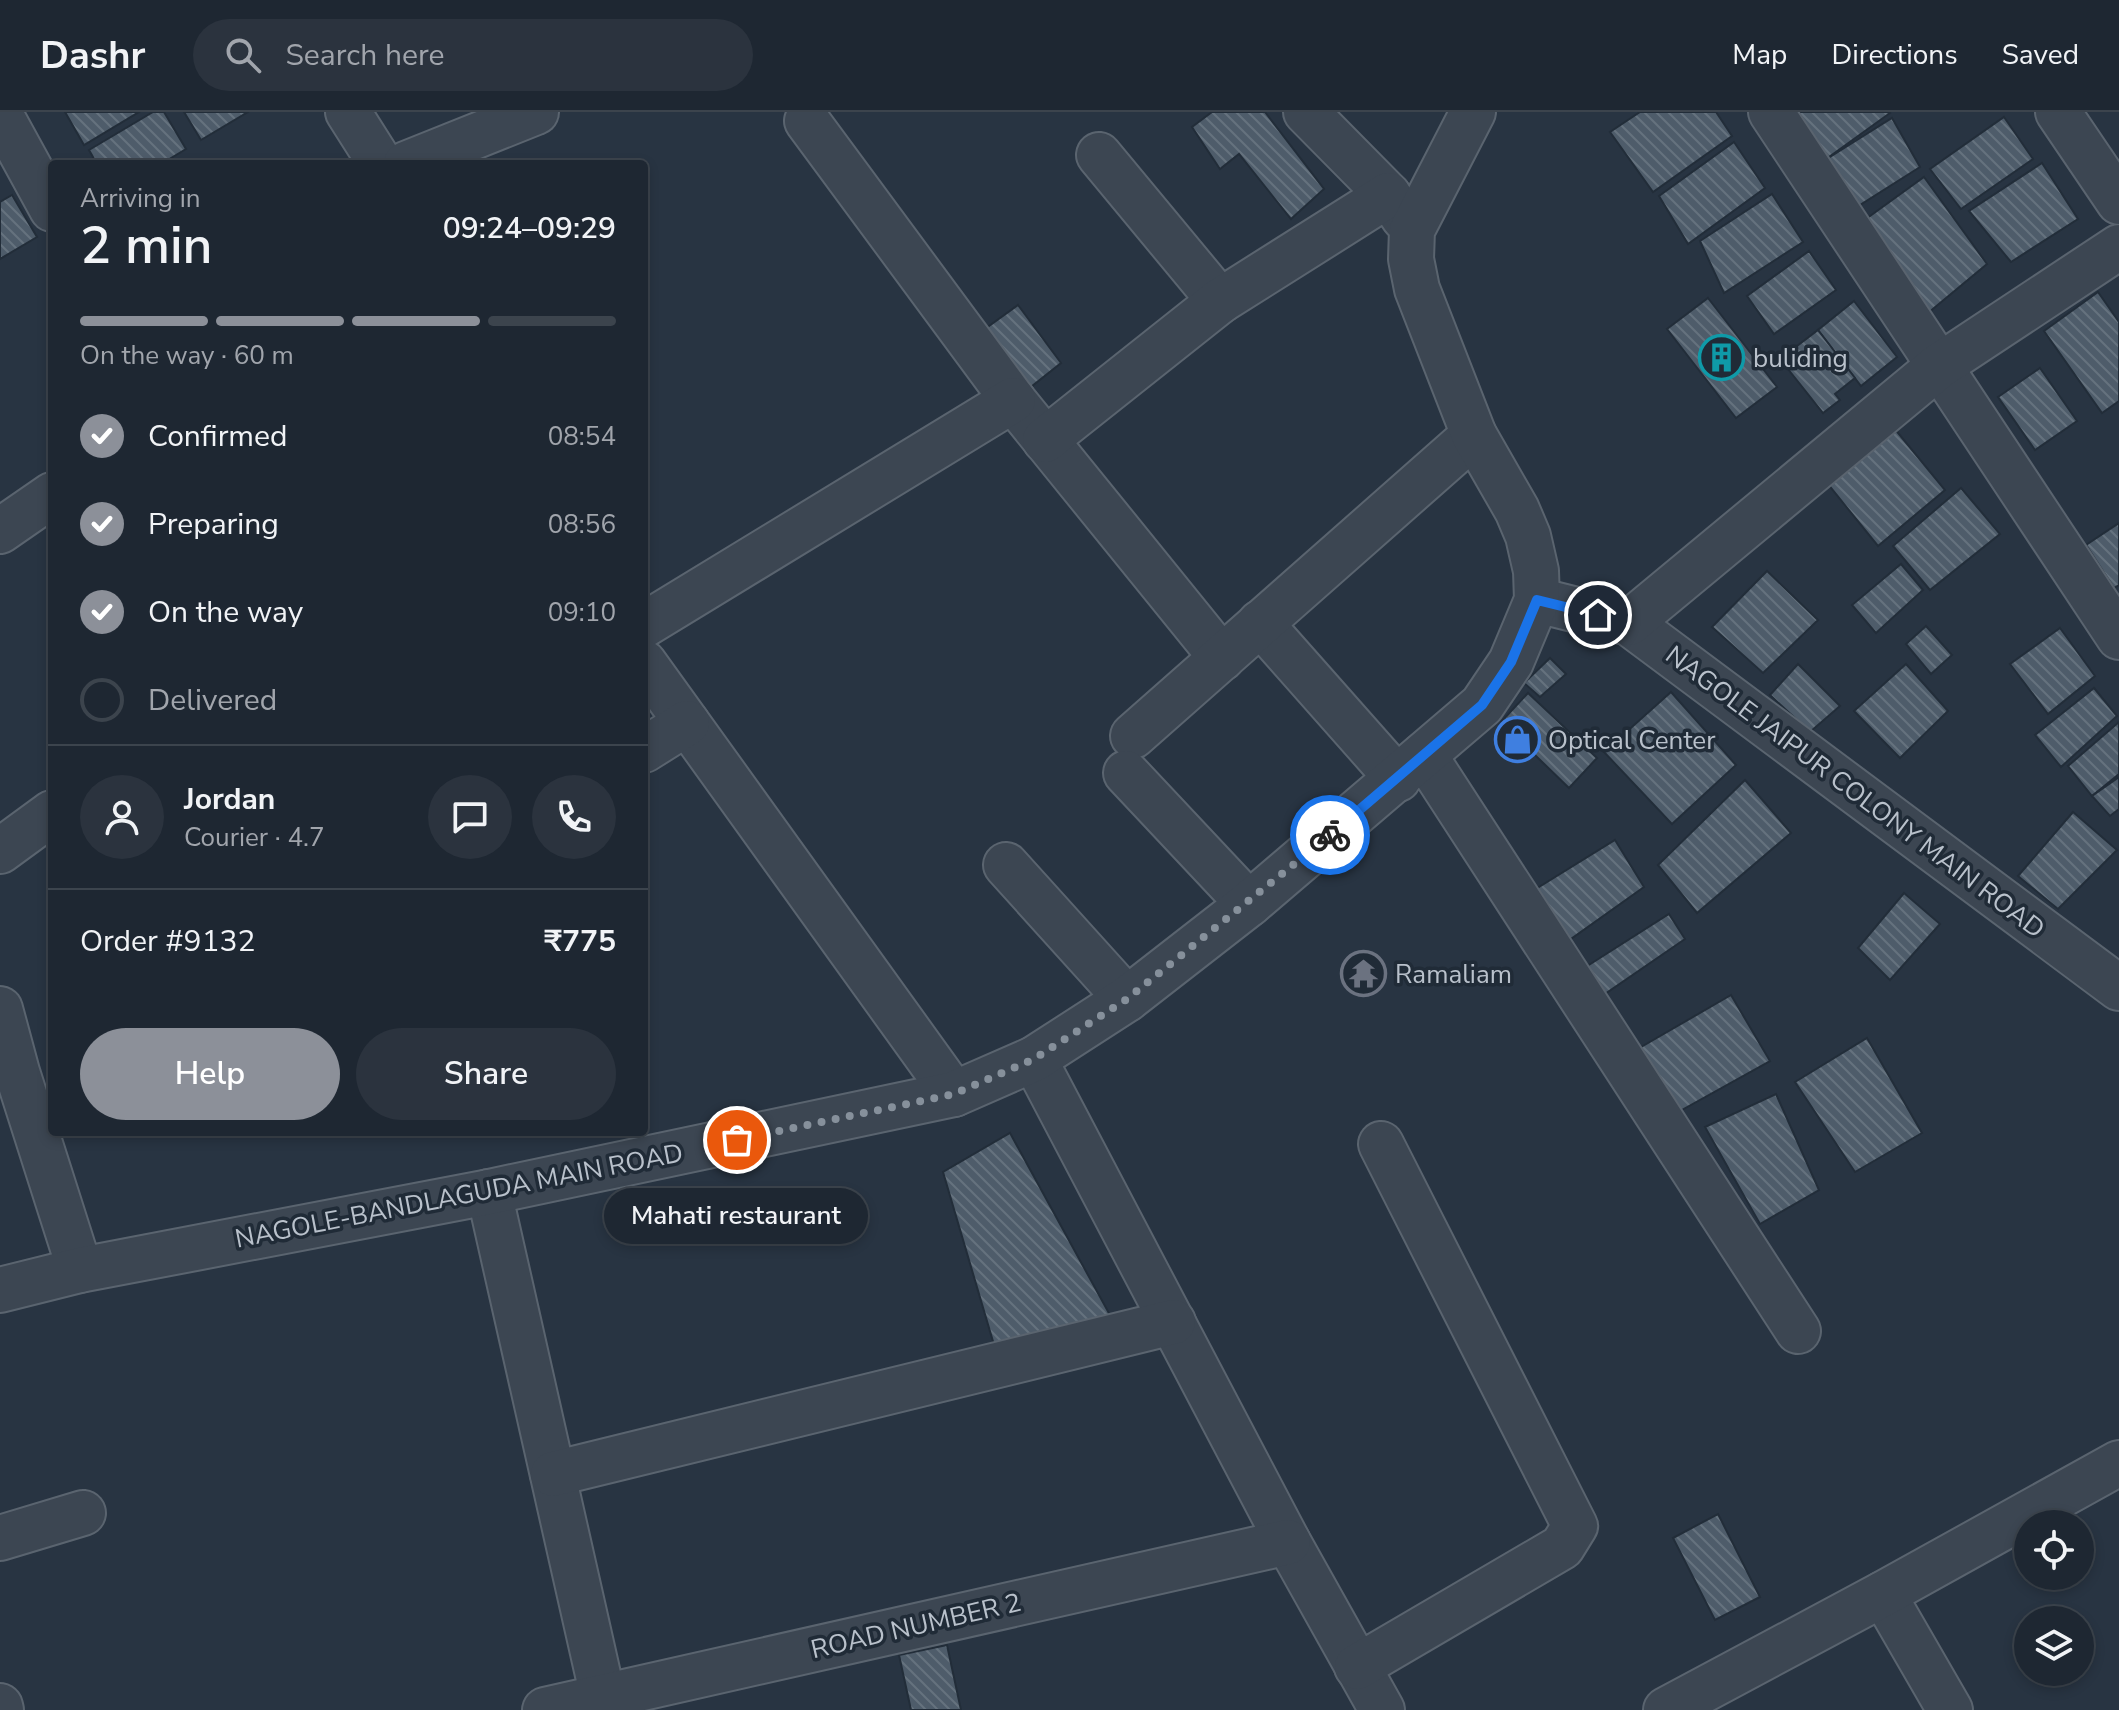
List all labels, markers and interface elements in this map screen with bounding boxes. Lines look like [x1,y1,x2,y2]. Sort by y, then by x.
search box [193,19,753,91]
text: Dashr [40,30,145,81]
icon: search [221,33,265,77]
text: Search here [285,35,444,76]
text: Map [1732,36,1787,74]
text: Directions [1831,36,1958,74]
text: Saved [2002,36,2079,74]
text: Arriving in [80,181,201,216]
text: 09:24–09:29 [443,208,616,249]
text: 2 min [80,210,213,281]
building icon: buliding [1698,334,1746,382]
text: On the way · 60 m [80,338,294,373]
place label: buliding [1753,341,1848,376]
icon: check [80,414,124,458]
text: Confirmed [148,416,288,457]
text: 08:54 [548,419,616,454]
icon: check [80,502,124,546]
text: Preparing [148,504,279,545]
text: 08:56 [548,507,616,542]
pin [1564,581,1632,649]
icon: check [80,590,124,634]
text: On the way [148,592,303,633]
icon: home [1576,593,1620,637]
text: 09:10 [548,595,616,630]
street label: NAGOLE JAIPUR COLONY MAIN ROAD [1658,638,2052,946]
text: Delivered [148,680,277,721]
shop icon: Optical Center [1493,716,1541,764]
place label: Optical Center [1548,723,1716,758]
button: person [80,775,164,859]
button: chat [428,775,512,859]
button: phone [532,775,616,859]
text: Jordan [184,779,275,820]
courier [1290,795,1370,875]
icon: bike [1308,813,1352,857]
text: Courier · 4.7 [184,820,325,855]
text: Order #9132 [80,921,255,962]
text: ₹775 [544,921,616,962]
temple icon: Ramaliam [1340,950,1388,998]
place label: Ramaliam [1395,957,1512,992]
button: Help [80,1028,340,1120]
button: Share [356,1028,616,1120]
pin [703,1106,771,1174]
icon: bag [715,1118,759,1162]
street label: NAGOLE-BANDLAGUDA MAIN ROAD [232,1135,686,1257]
callout: Mahati restaurant [605,1188,869,1244]
text: Mahati restaurant [631,1198,841,1233]
map controls [2014,1510,2094,1686]
button: locate [2014,1510,2094,1590]
street label: ROAD NUMBER 2 [808,1585,1024,1667]
button: layers [2014,1606,2094,1686]

